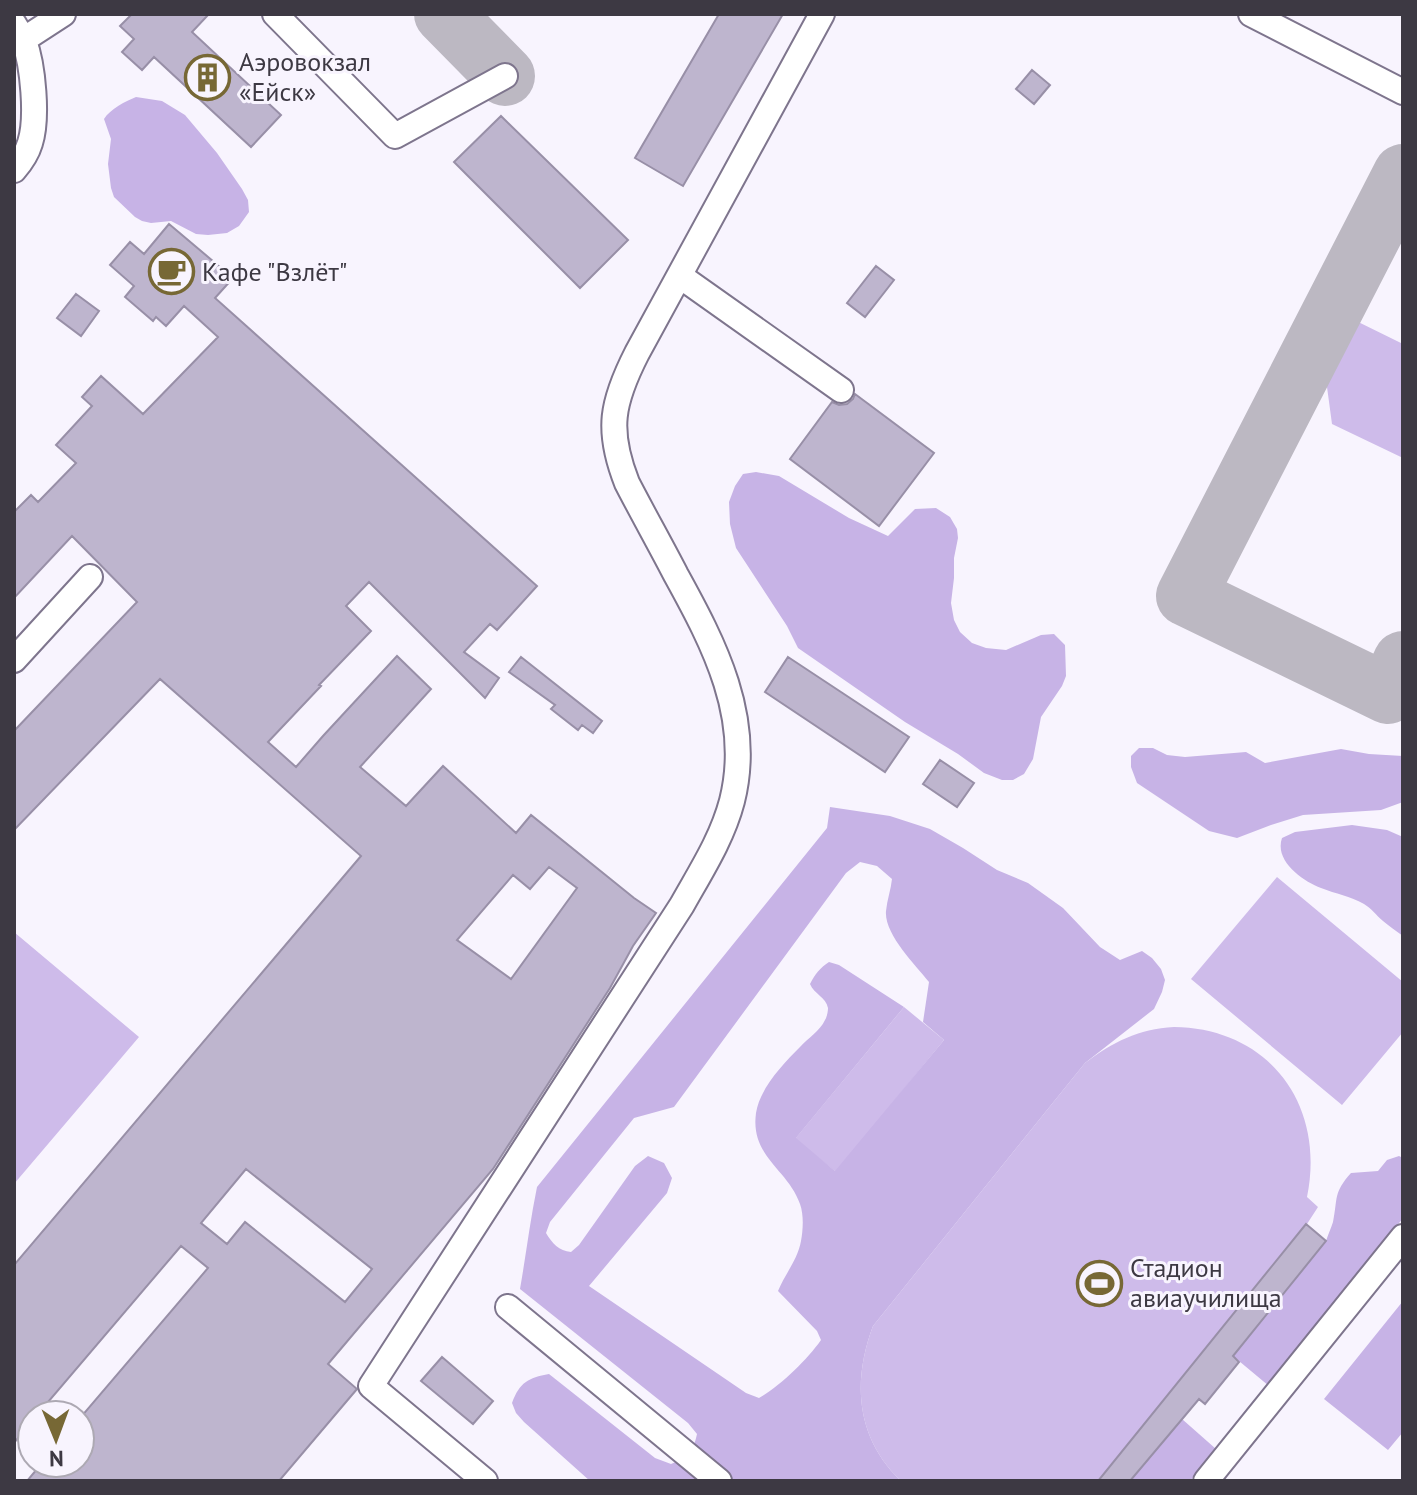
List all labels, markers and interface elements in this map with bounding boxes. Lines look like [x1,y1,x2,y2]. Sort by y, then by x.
place label: Аэровокзал «Ейск» [239,45,371,108]
building icon: Аэровокзал «Ейск» [184,53,232,101]
cafe icon: Кафе "Взлёт" [147,248,195,296]
place label: Кафе "Взлёт" [202,255,348,288]
place label: Стадион авиаучилища [1130,1251,1282,1314]
sports icon: Стадион авиаучилища [1075,1259,1123,1307]
north arrow [16,1399,96,1479]
text: N [49,1445,64,1473]

